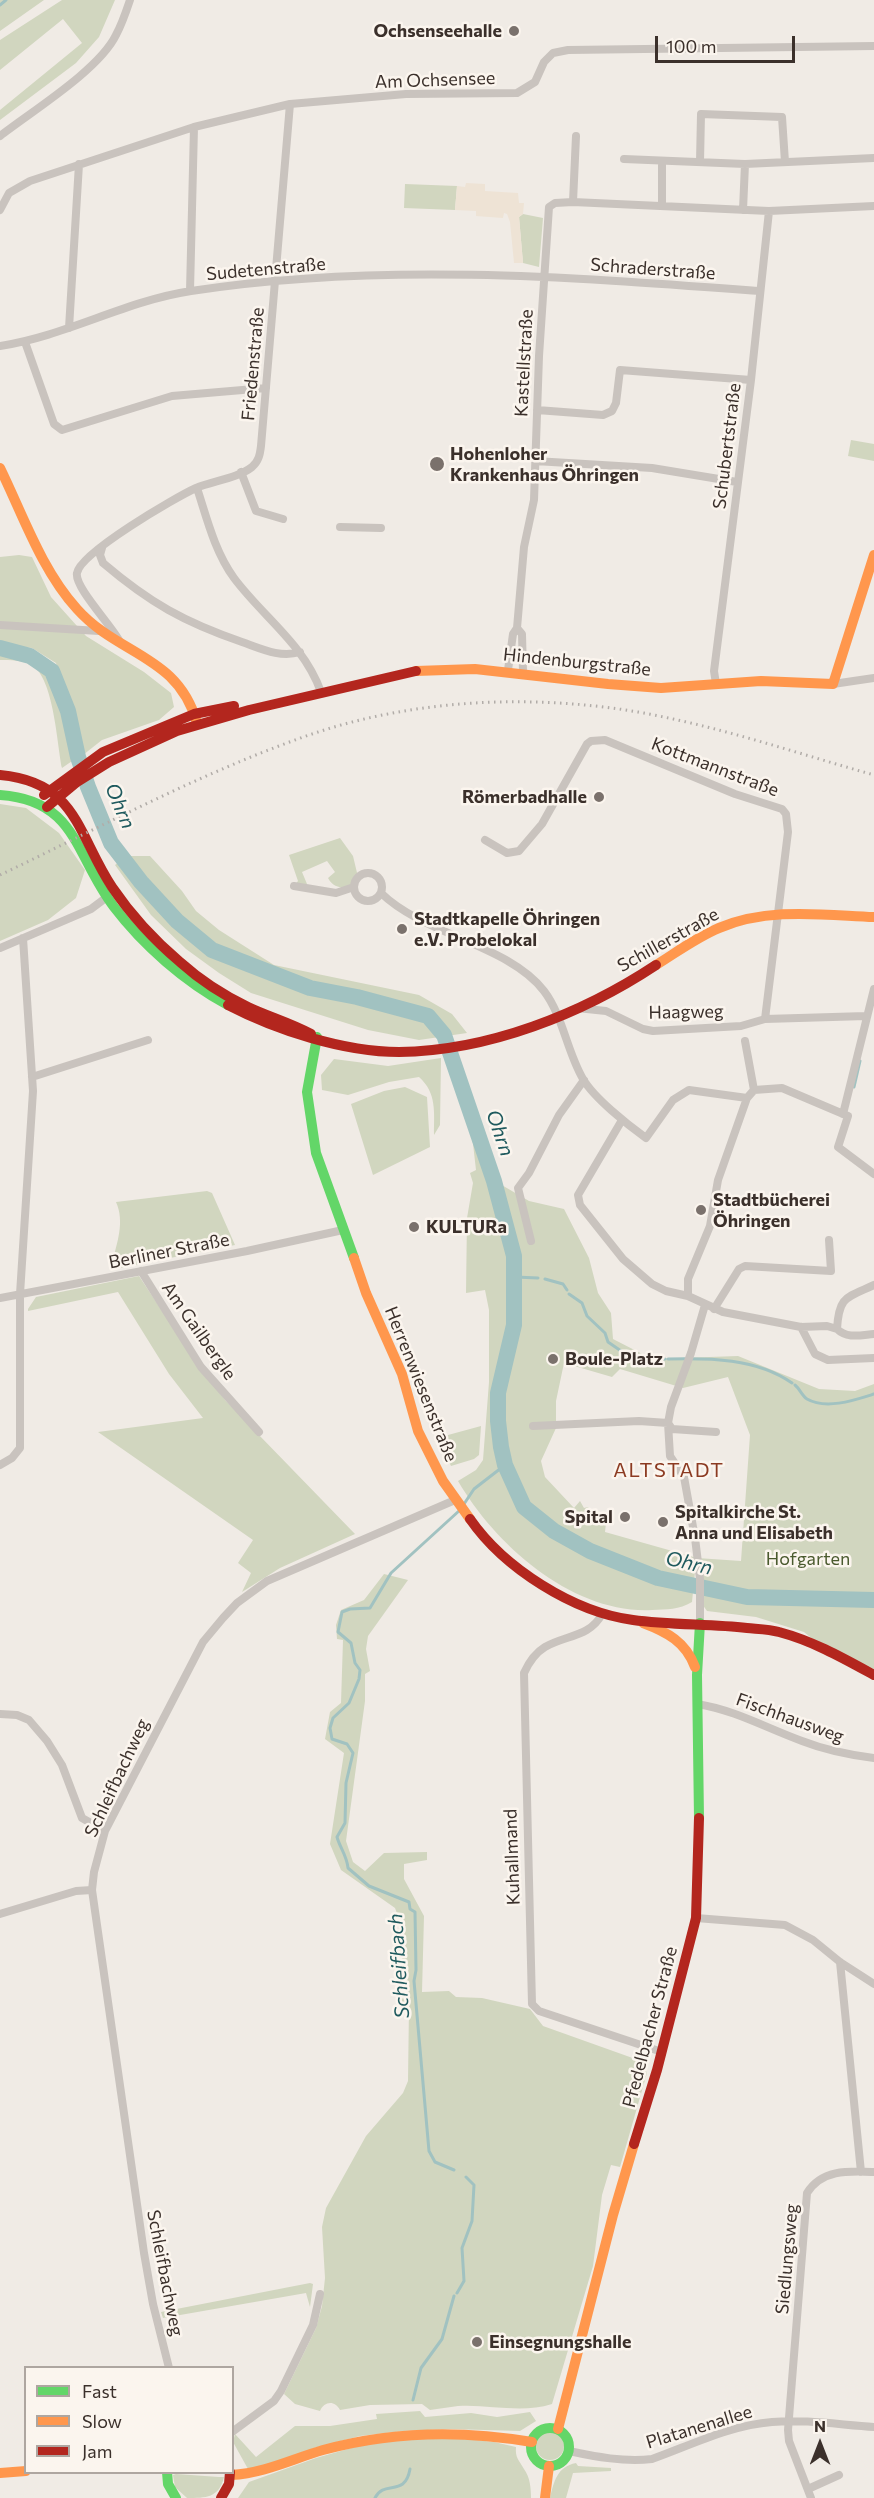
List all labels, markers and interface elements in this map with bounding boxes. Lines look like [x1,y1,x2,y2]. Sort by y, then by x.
place label: Ochsenseehalle [373,20,502,42]
marker: Ochsenseehalle [507,24,521,38]
scale bar [658,24,798,62]
text: 100 m [666,35,716,57]
street label: Am Ochsensee [374,67,496,93]
street label: Sudetenstraße [205,253,327,285]
street label: Schraderstraße [590,254,716,284]
street label: Friedenstraße [237,306,269,422]
street label: Kastellstraße [510,309,538,417]
street label: Schubertstraße [709,382,745,510]
place label: Hohenloher Krankenhaus Öhringen [450,443,639,486]
marker: Hohenloher Krankenhaus Öhringen [428,455,446,473]
street label: Hindenburgstraße [502,643,652,681]
street label: Kottmannstraße [648,733,782,801]
water label: Ohrn [100,780,140,832]
place label: Römerbadhalle [462,786,587,808]
marker: Römerbadhalle [592,790,606,804]
street label: Schillerstraße [614,903,722,977]
place label: Stadtkapelle Öhringen e.V. Probelokal [414,908,600,950]
marker: Stadtkapelle Öhringen e.V. Probelokal [395,922,409,936]
street label: Haagweg [648,1001,724,1023]
water label: Ohrn [481,1107,519,1159]
place label: Stadtbücherei Öhringen [713,1189,830,1232]
marker: Stadtbücherei Öhringen [694,1203,708,1217]
place label: KULTURa [426,1216,507,1238]
marker: KULTURa [407,1220,421,1234]
street label: Berliner Straße [107,1229,231,1273]
street label: Am Gailbergle [157,1278,241,1384]
street label: Herrenwiesenstraße [380,1303,462,1465]
place label: Boule-Platz [565,1348,663,1370]
marker: Boule-Platz [546,1352,560,1366]
district label: ALTSTADT [613,1458,725,1482]
place label: Spitalkirche St. Anna und Elisabeth [675,1501,833,1544]
place label: Spital [565,1506,613,1528]
marker: Spital [618,1510,632,1524]
marker: Spitalkirche St. Anna und Elisabeth [656,1515,670,1529]
water label: Ohrn [663,1546,715,1580]
park label: Hofgarten [766,1548,850,1570]
street label: Fischhausweg [733,1688,847,1748]
street label: Schleifbachweg [80,1715,154,1841]
street label: Kuhallmand [500,1808,524,1906]
water label: Schleifbach [383,1913,415,2019]
street label: Pfedelbacher Straße [618,1944,682,2110]
street label: Siedlungsweg [771,2203,803,2315]
street label: Schleifbachweg [142,2208,188,2338]
place label: Einsegnungshalle [489,2331,631,2353]
marker: Einsegnungshalle [470,2335,484,2349]
legend [24,2366,234,2474]
text: Fast [82,2380,117,2402]
street label: Platanenallee [643,2401,755,2453]
text: Slow [82,2410,122,2432]
north arrow [790,2414,850,2474]
text: N [814,2416,826,2435]
text: Jam [82,2440,112,2462]

